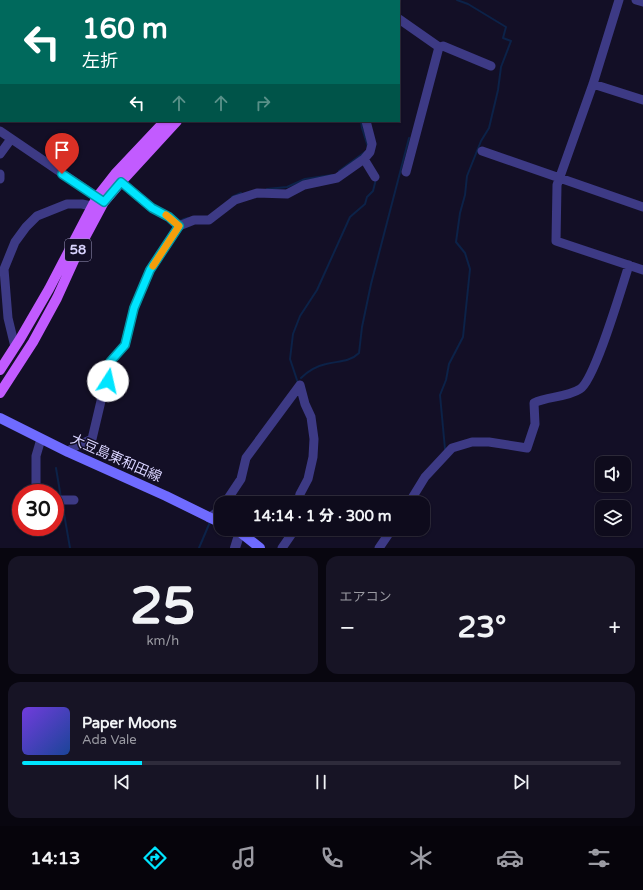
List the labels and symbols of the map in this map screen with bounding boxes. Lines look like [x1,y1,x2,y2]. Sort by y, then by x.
pin [45,133,79,174]
road number: 58 [65,239,91,261]
position arrow [87,360,129,402]
street label: 大豆島東和田線 [68,430,164,486]
speed limit sign: 30 [12,484,64,536]

